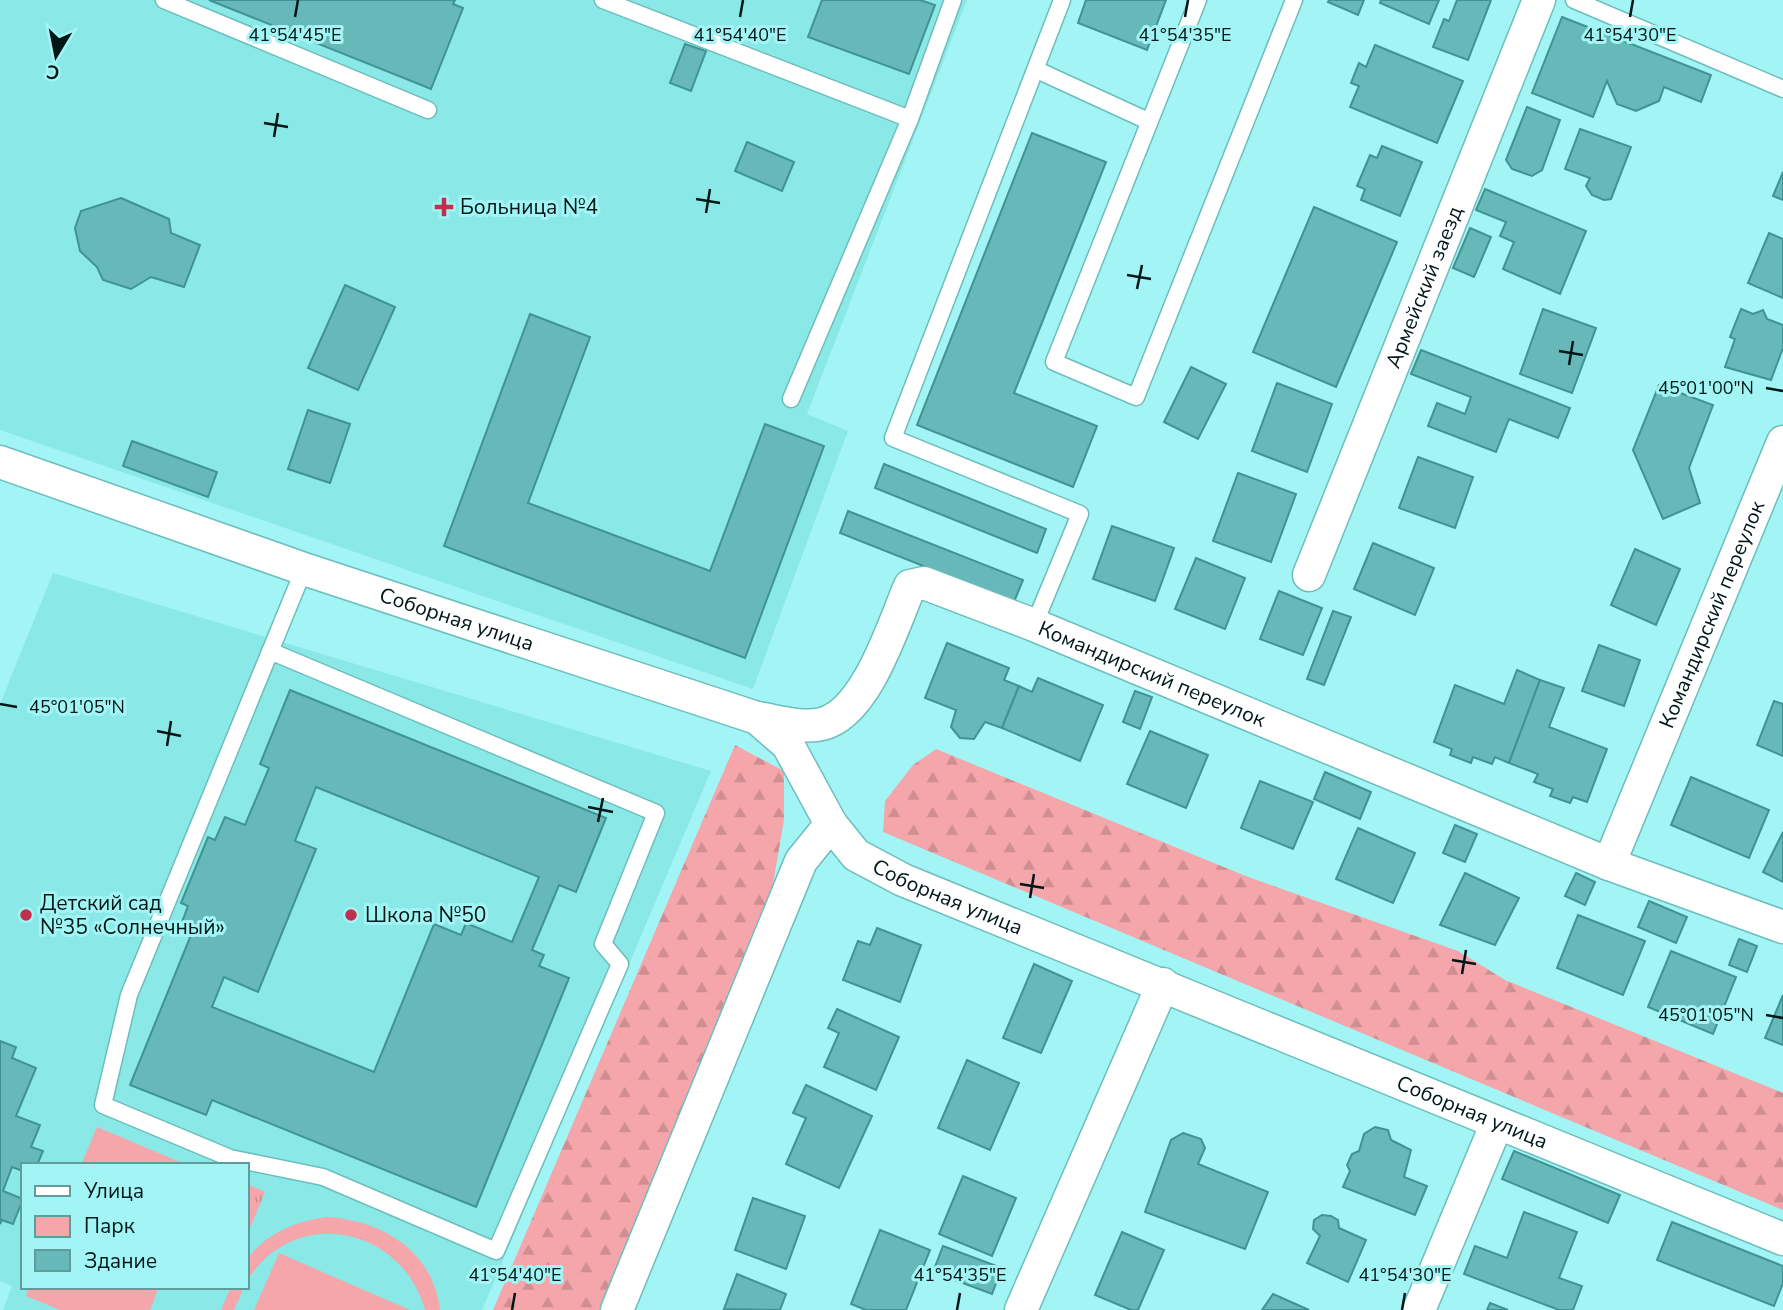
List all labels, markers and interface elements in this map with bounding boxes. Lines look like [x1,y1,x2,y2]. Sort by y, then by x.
north arrow [21,21,91,91]
text: 41°54'45"E [249,23,342,47]
text: 41°54'40"E [694,23,787,47]
text: 41°54'35"E [1139,23,1232,47]
text: 41°54'30"E [1584,23,1677,47]
text: С [45,58,62,86]
place label: Больница №4 [460,193,598,221]
marker: Больница №4 [434,197,454,217]
street label: Армейский заезд [1379,202,1469,372]
text: 45°01'00"N [1658,376,1754,400]
street label: Командирский переулок [1653,496,1772,732]
street label: Соборная улица [376,581,538,658]
street label: Командирский переулок [1034,614,1271,734]
text: 45°01'05"N [29,695,125,719]
street label: Соборная улица [867,852,1027,941]
place label: Детский сад №35 «Солнечный» [40,889,225,941]
place label: Школа №50 [365,901,486,929]
marker: Детский сад №35 «Солнечный» [18,907,34,923]
marker: Школа №50 [343,907,359,923]
text: 45°01'05"N [1658,1003,1754,1027]
street label: Соборная улица [1392,1069,1552,1156]
legend [21,1163,248,1289]
text: Улица [83,1177,144,1205]
text: Парк [84,1212,136,1240]
text: Здание [84,1247,157,1275]
text: 41°54'40"E [469,1263,562,1287]
text: 41°54'35"E [914,1263,1007,1287]
text: 41°54'30"E [1359,1263,1452,1287]

